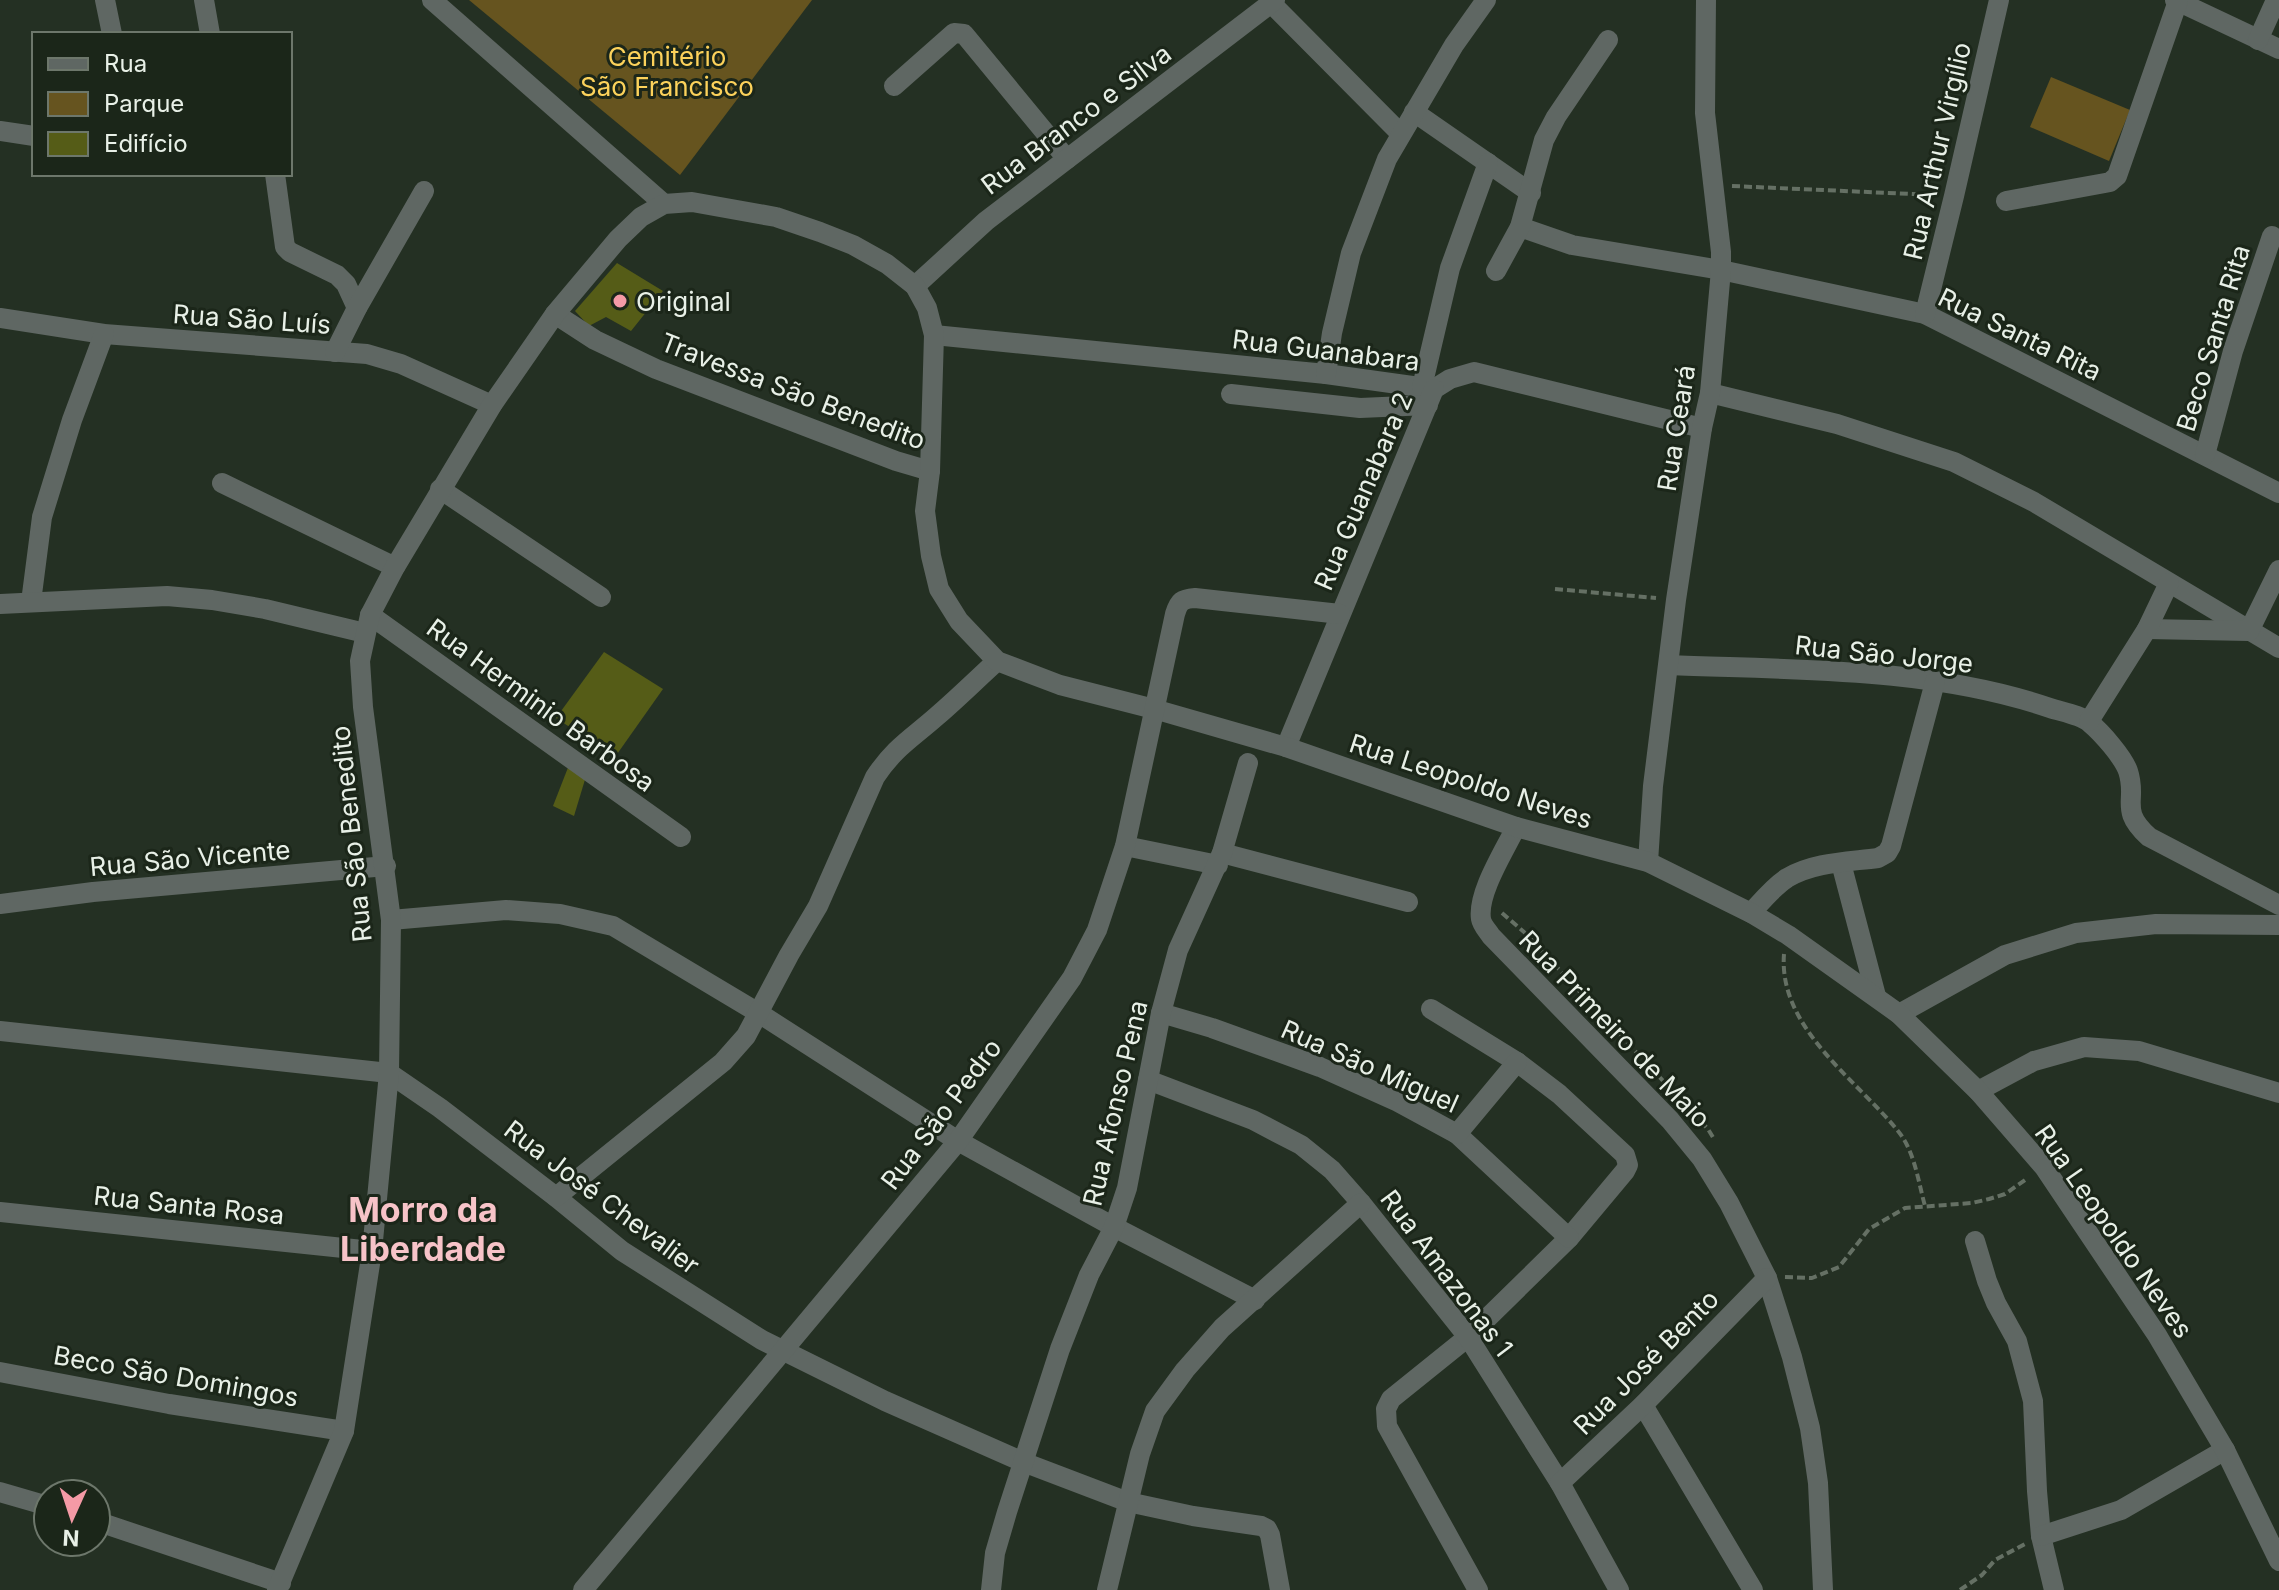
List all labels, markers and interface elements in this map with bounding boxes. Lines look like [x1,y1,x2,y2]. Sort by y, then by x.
legend [32,32,292,176]
street label: Rua Branco e Silva [975,38,1177,200]
street label: Rua Arthur Virgílio [1897,39,1977,263]
park label: Cemitério São Francisco [580,41,754,102]
text: Rua [104,49,147,78]
text: Parque [104,89,184,118]
text: Edifício [104,129,188,158]
street label: Beco Santa Rita [2170,241,2256,435]
street label: Rua Santa Rita [1933,281,2107,387]
place label: Original [636,286,731,317]
marker: Original [611,292,629,310]
street label: Rua São Luís [172,298,332,340]
street label: Rua Guanabara [1231,323,1421,377]
street label: Travessa São Benedito [656,326,930,456]
street label: Rua Ceará [1651,363,1701,493]
street label: Rua Guanabara 2 [1307,388,1419,594]
street label: Rua Herminio Barbosa [421,612,661,798]
street label: Rua São Jorge [1793,629,1975,679]
street label: Rua São Benedito [324,724,378,944]
street label: Rua Leopoldo Neves [1346,727,1596,835]
street label: Rua São Vicente [88,834,292,882]
street label: Rua Primeiro de Maio [1513,924,1717,1134]
street label: Rua Afonso Pena [1076,997,1154,1209]
street label: Rua São Miguel [1277,1013,1463,1119]
street label: Rua São Pedro [874,1033,1008,1195]
street label: Rua José Chevalier [498,1114,706,1281]
street label: Rua Leopoldo Neves [2029,1118,2199,1344]
street label: Rua Santa Rosa [92,1180,286,1230]
street label: Rua Amazonas 1 [1374,1184,1520,1362]
district label: Morro da Liberdade [340,1189,506,1269]
street label: Rua José Bento [1567,1283,1725,1441]
street label: Beco São Domingos [51,1339,301,1413]
north arrow [32,1478,112,1558]
text: N [62,1525,80,1551]

